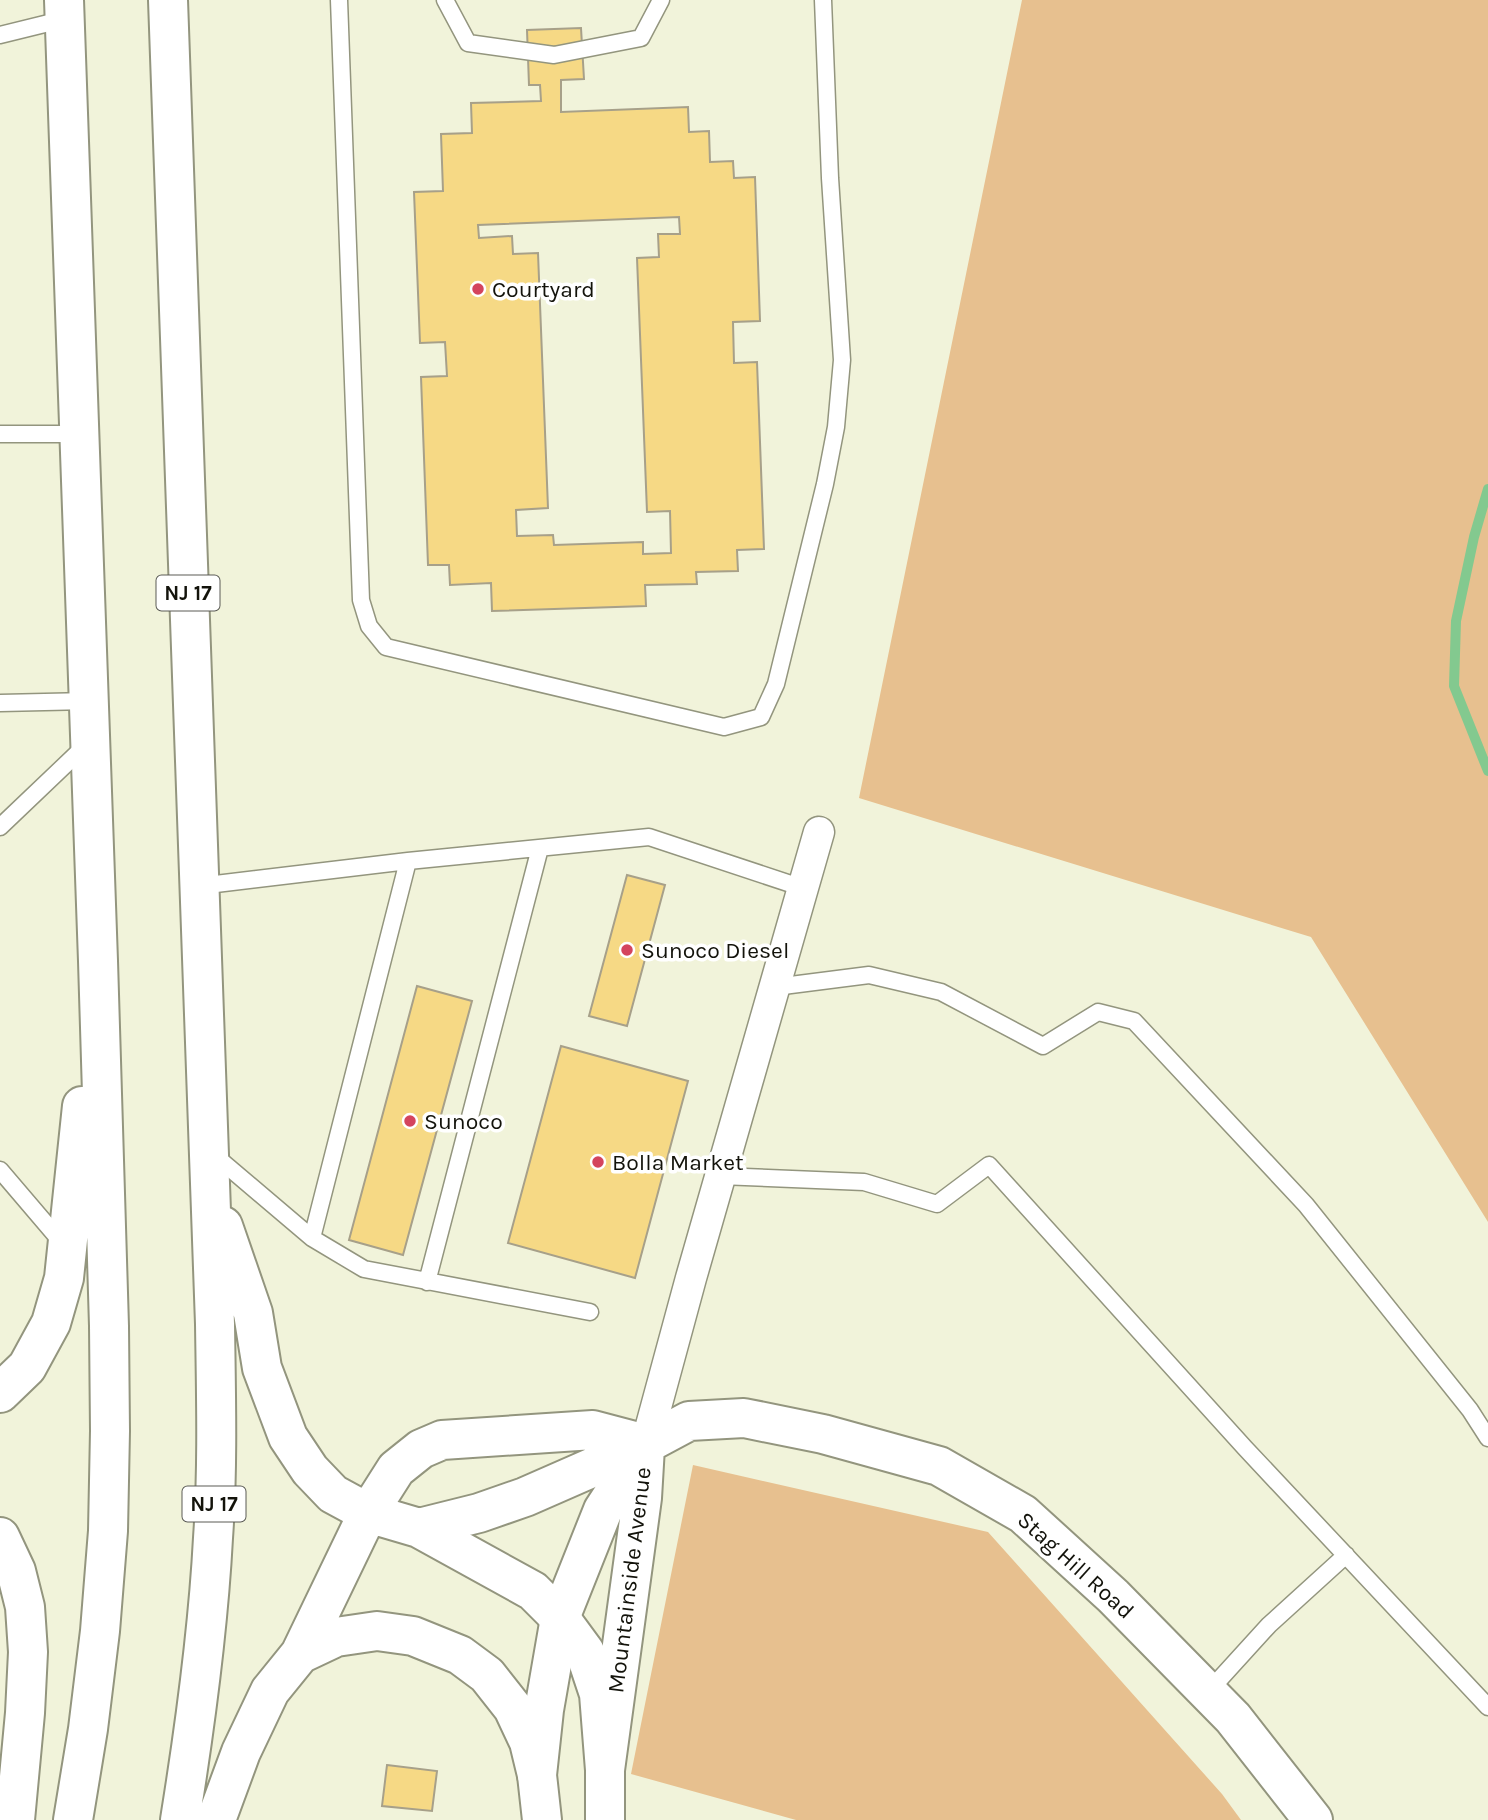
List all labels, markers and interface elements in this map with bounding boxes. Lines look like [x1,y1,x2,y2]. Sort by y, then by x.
place label: Courtyard [492,276,595,303]
marker: Courtyard [470,281,486,297]
road number: NJ 17 [156,576,220,610]
place label: Sunoco Diesel [641,937,789,964]
marker: Sunoco Diesel [619,942,635,958]
place label: Sunoco [424,1108,503,1135]
marker: Sunoco [402,1113,418,1129]
place label: Bolla Market [612,1149,744,1176]
marker: Bolla Market [590,1154,606,1170]
street label: Mountainside Avenue [602,1466,657,1695]
road number: NJ 17 [182,1486,246,1522]
street label: Stag Hill Road [1012,1506,1139,1625]

